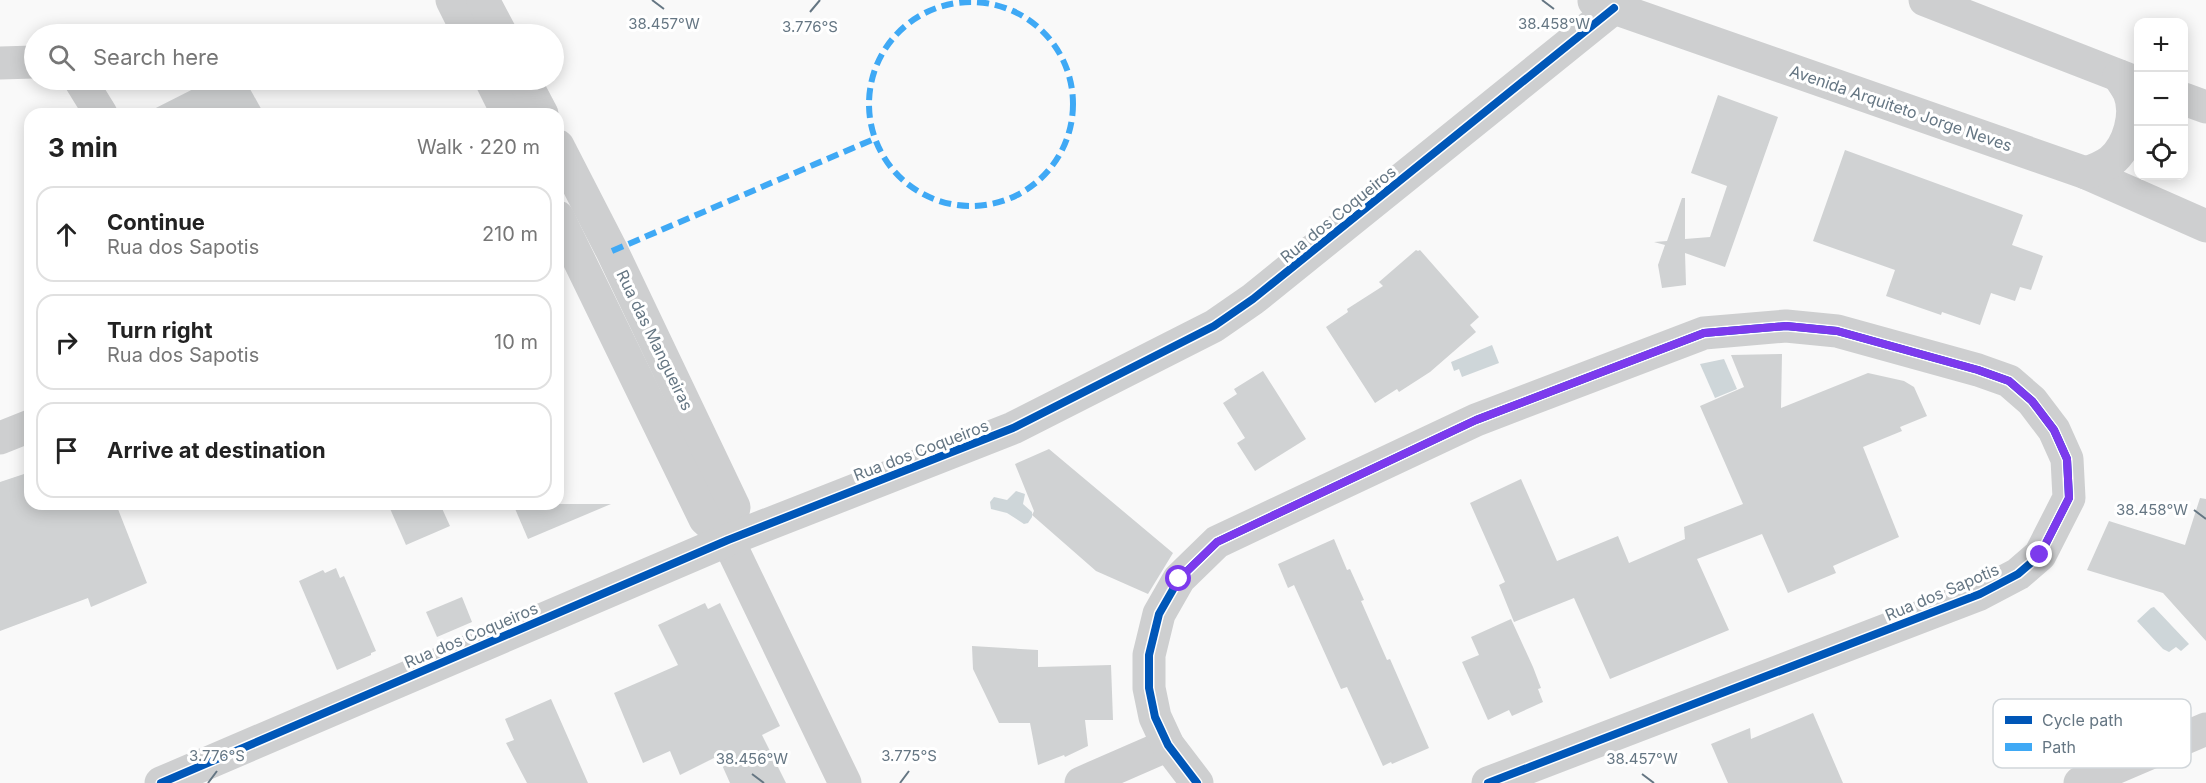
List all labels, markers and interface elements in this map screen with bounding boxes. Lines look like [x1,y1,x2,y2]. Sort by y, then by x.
text: 38.457°W [628,14,700,33]
text: 38.458°W [1518,14,1590,33]
text: 3.776°S [782,17,838,36]
map controls [2134,18,2188,180]
button: + [2134,18,2188,72]
search box [24,24,564,90]
icon: search [45,41,78,74]
text: Search here [93,44,219,70]
street label: Avenida Arquiteto Jorge Neves [1787,60,2015,156]
button: − [2134,72,2188,126]
button: locate [2134,126,2188,180]
text: 3 min [48,132,118,163]
text: Walk · 220 m [417,135,540,159]
street label: Rua dos Coqueiros [1276,161,1400,267]
text: Continue [107,209,205,235]
icon: ahead [50,218,83,251]
text: 210 m [482,222,538,246]
text: Rua dos Sapotis [107,235,259,259]
street label: Rua das Mangueiras [612,267,698,413]
text: Turn right [107,317,213,343]
icon: right [50,326,83,359]
text: 10 m [494,330,538,354]
text: Rua dos Sapotis [107,343,259,367]
street label: Rua dos Coqueiros [851,415,991,485]
icon: arrive [50,434,83,467]
text: Arrive at destination [107,437,326,463]
text: 38.458°W [2116,500,2188,519]
route end [2026,541,2052,567]
street label: Rua dos Sapotis [1882,559,2002,625]
route start [1165,565,1191,591]
street label: Rua dos Coqueiros [401,598,541,672]
legend [1993,699,2191,768]
text: Cycle path [2042,710,2123,730]
text: Path [2042,737,2076,757]
text: 3.776°S [189,746,245,765]
text: 3.775°S [881,746,937,765]
text: 38.456°W [716,749,788,768]
text: 38.457°W [1606,749,1678,768]

